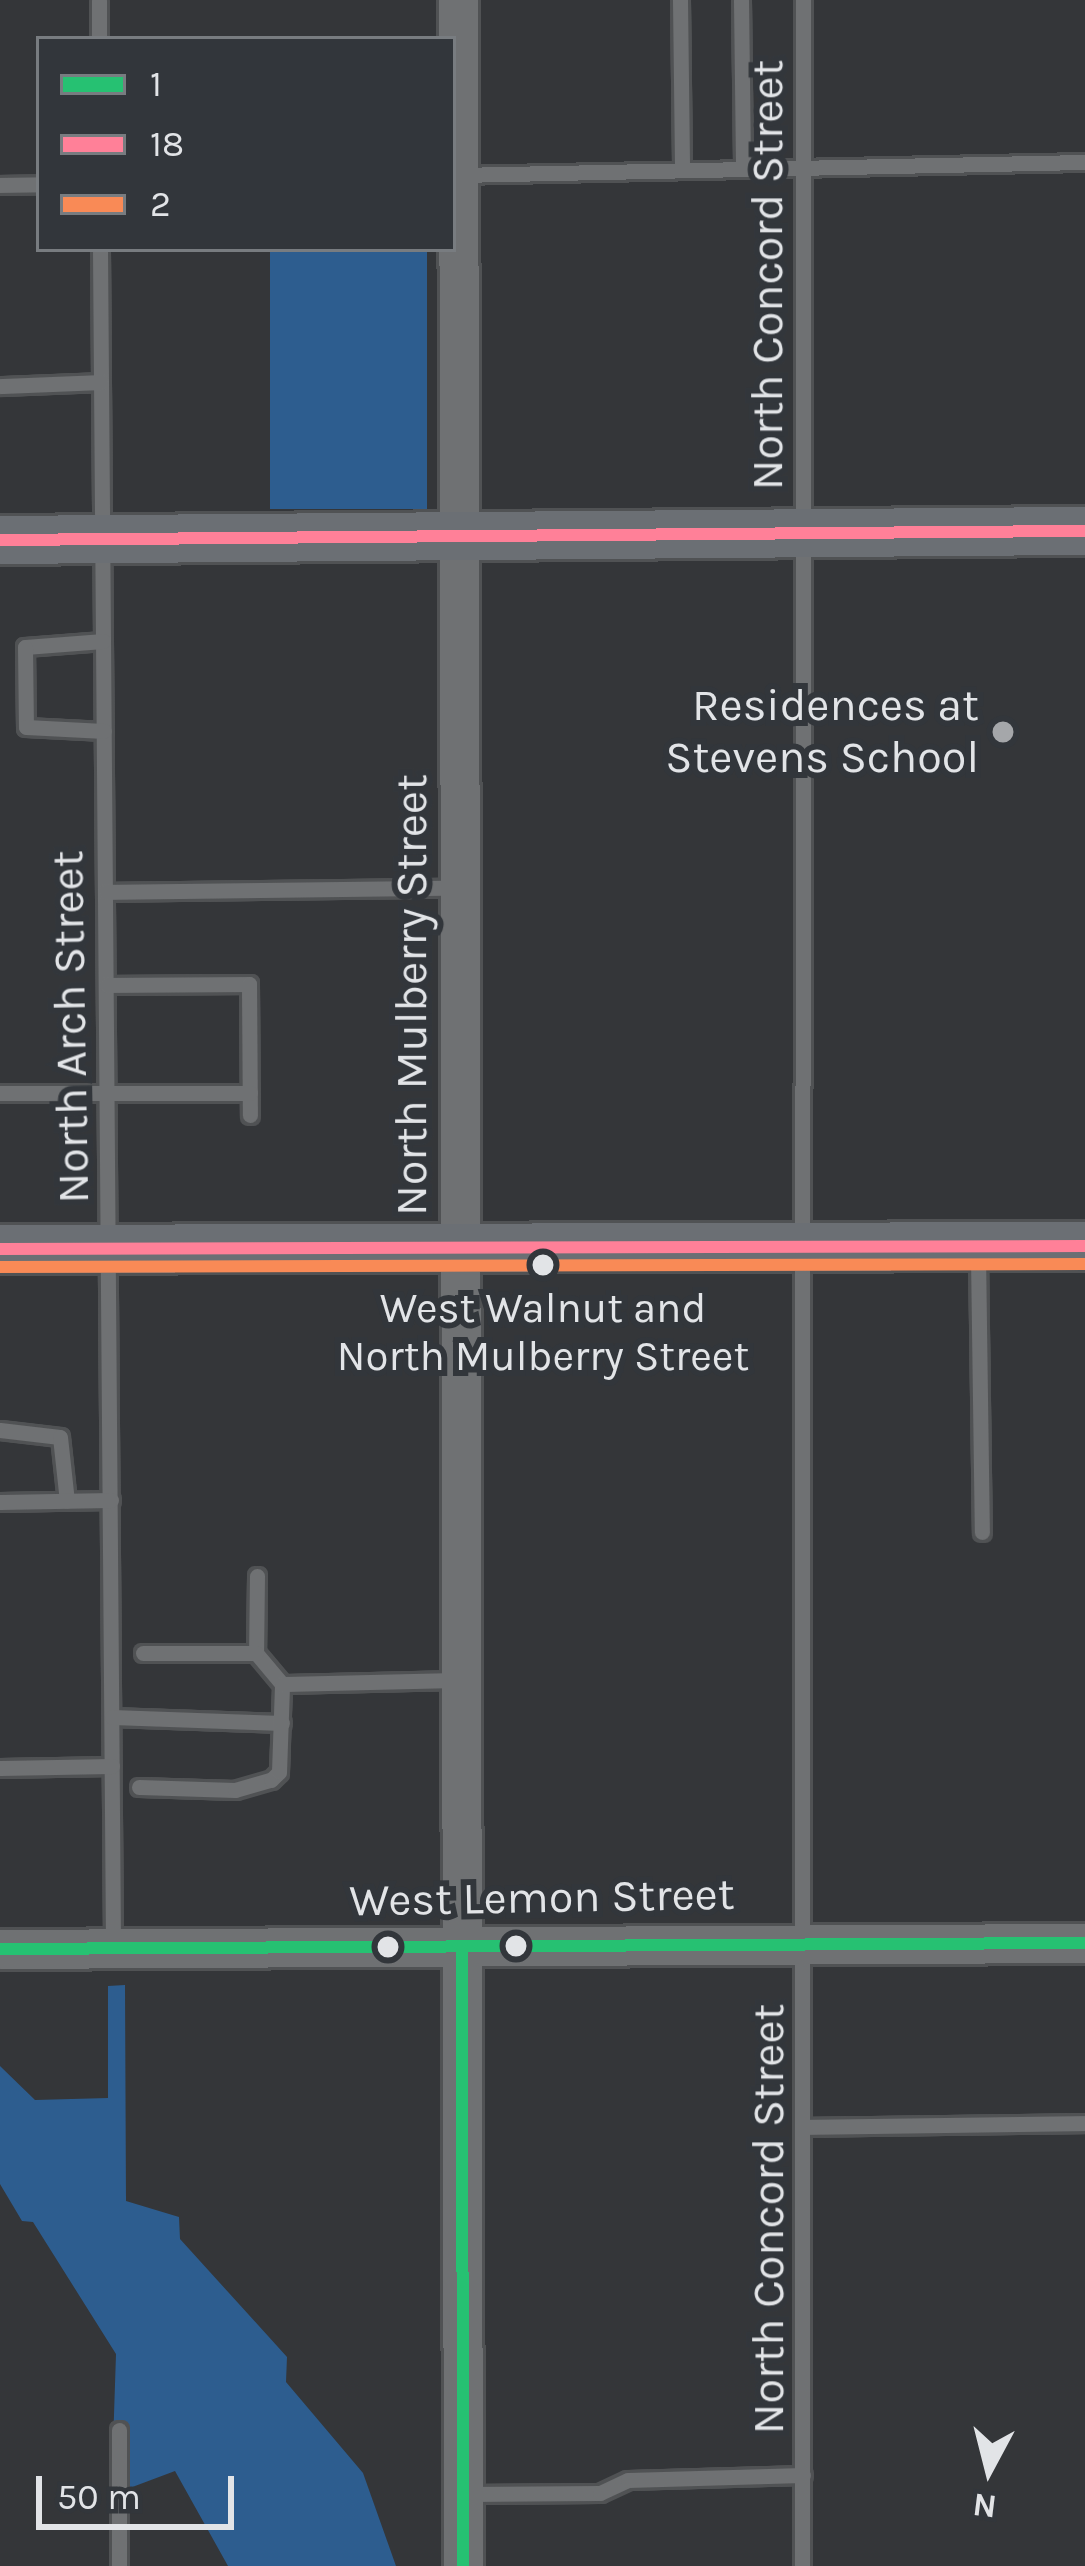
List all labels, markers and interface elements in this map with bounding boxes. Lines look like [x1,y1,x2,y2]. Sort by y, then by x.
legend [36,36,456,252]
street label: North Concord Street [741,60,795,490]
text: 1 [150,63,162,105]
text: 18 [150,123,184,165]
text: 2 [150,183,171,225]
place label: Residences at Stevens School [665,679,979,785]
marker: Residences at Stevens School [990,719,1016,745]
street label: North Mulberry Street [385,774,439,1216]
street label: North Arch Street [41,850,101,1204]
marker: West Walnut and North Mulberry Street [532,1254,554,1276]
place label: West Walnut and North Mulberry Street [337,1283,749,1382]
street label: West Lemon Street [349,1868,735,1928]
unlabelled marker [505,1935,527,1957]
unlabelled marker [377,1936,399,1958]
street label: North Concord Street [742,2004,796,2434]
north arrow [929,2410,1049,2530]
scale bar [42,2452,240,2526]
text: 50 m [57,2476,141,2518]
text: N [971,2485,999,2526]

